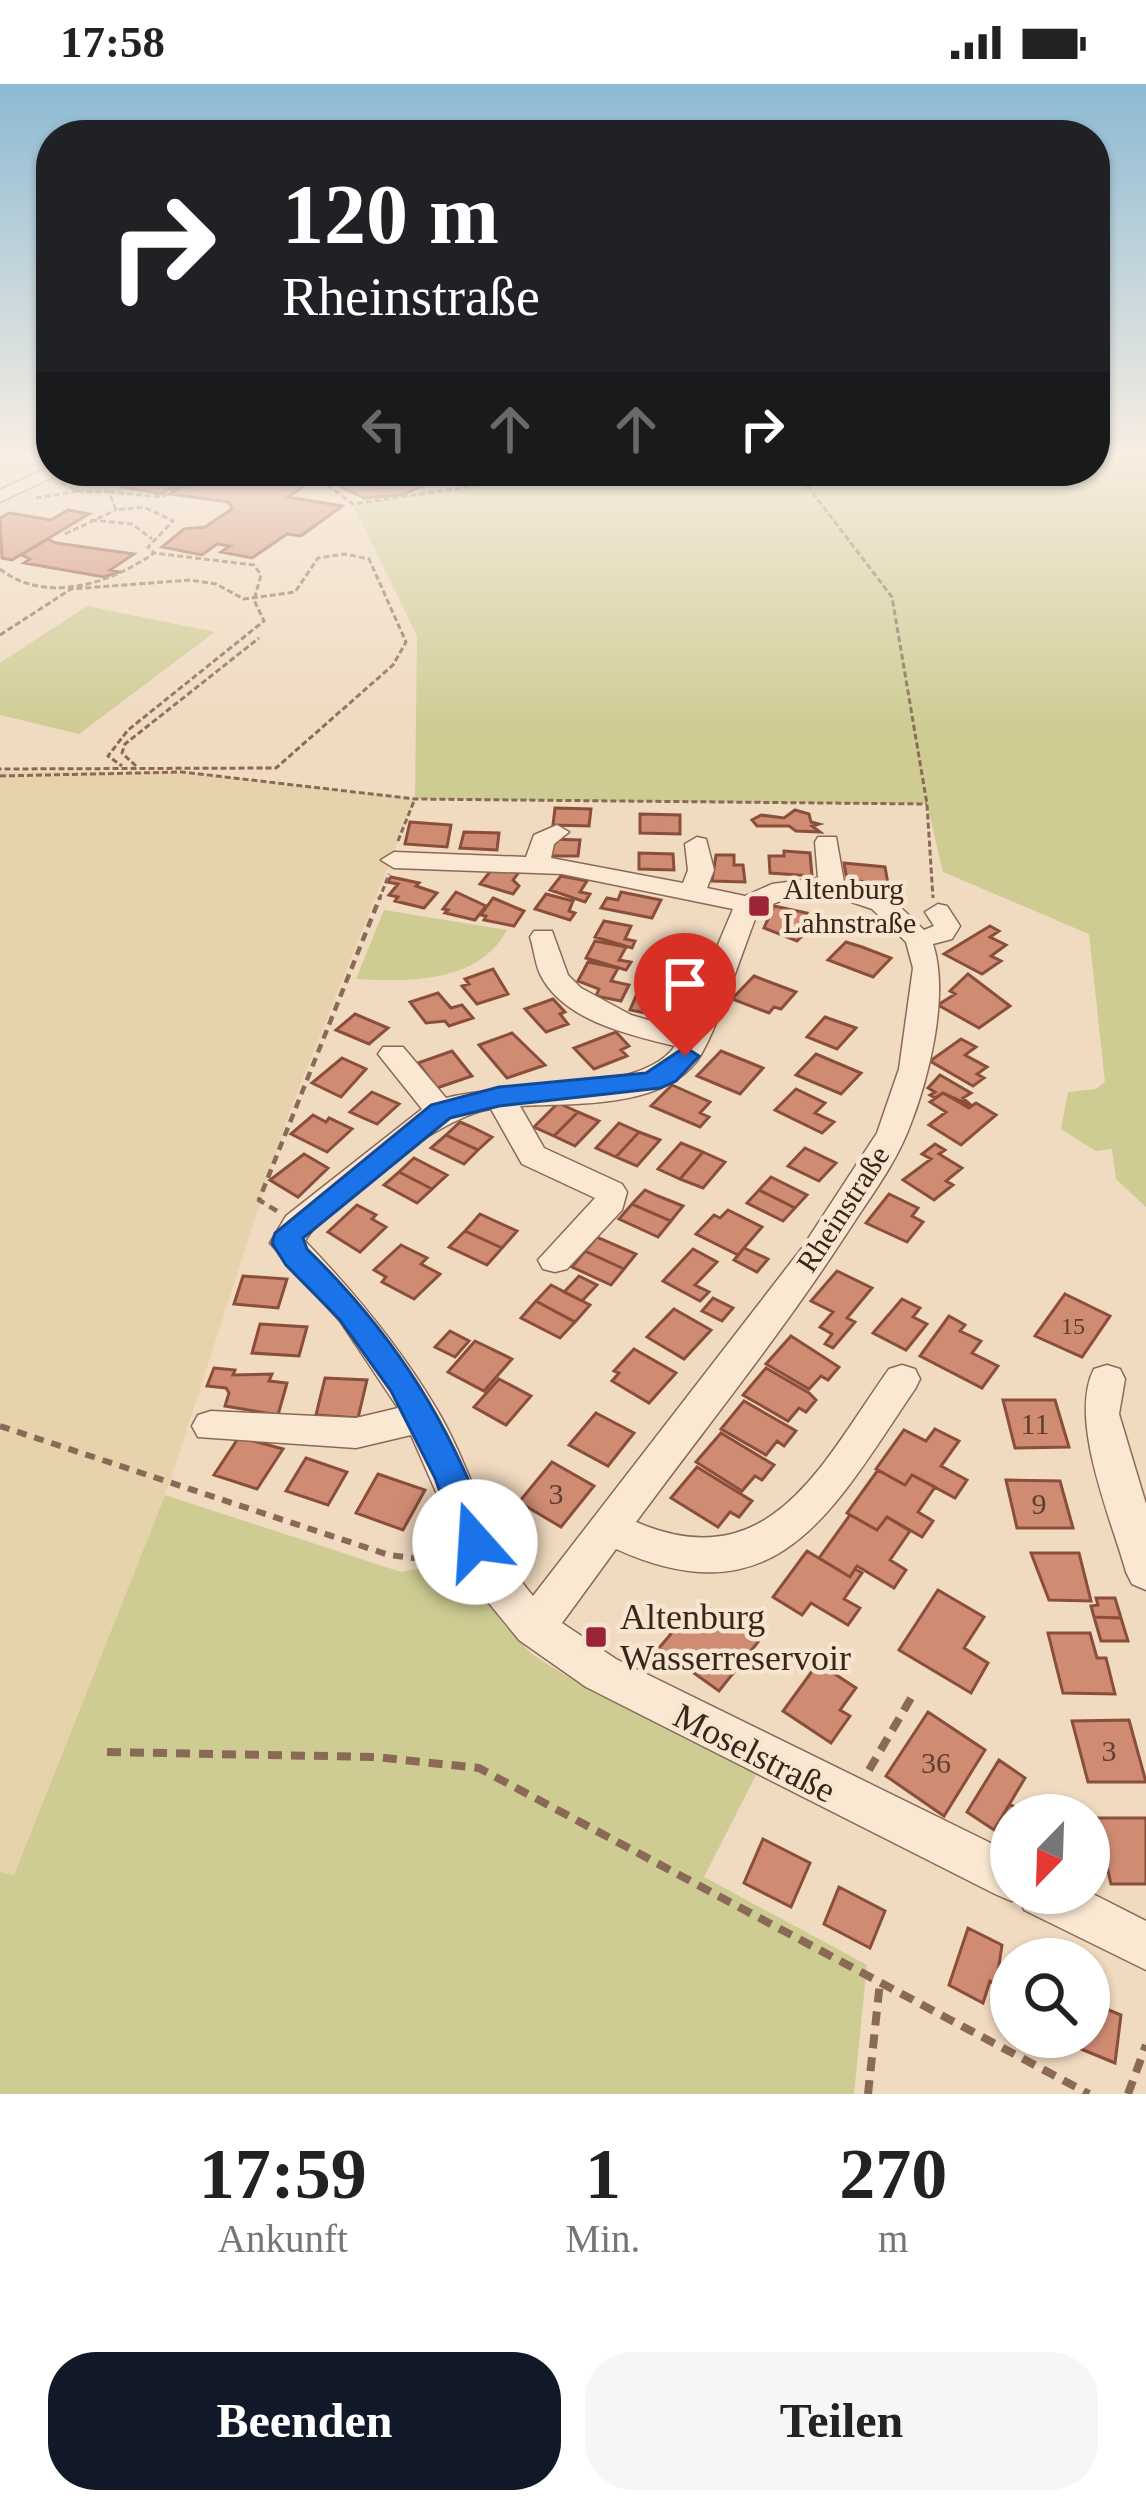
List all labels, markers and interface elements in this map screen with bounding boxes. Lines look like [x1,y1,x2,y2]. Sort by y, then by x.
text: 17:58 [60,17,165,67]
icon: right [84,168,240,324]
text: 120 m [282,168,499,261]
text: Rheinstraße [282,267,540,327]
icon: left [351,396,417,462]
icon: ahead [477,396,543,462]
icon: ahead [603,396,669,462]
icon: right [729,396,795,462]
place label: Altenburg Lahnstraße [783,872,916,939]
marker: Altenburg Lahnstraße [746,893,772,919]
pin [634,933,736,1056]
icon: arrive [652,951,718,1017]
street label: Rheinstraße [790,1140,895,1278]
house number: 15 [1061,1313,1085,1339]
house number: 11 [1021,1407,1049,1440]
house number: 3 [549,1477,564,1510]
position arrow [412,1479,538,1605]
house number: 9 [1032,1487,1047,1520]
place label: Altenburg Wasserreservoir [620,1597,851,1678]
marker: Altenburg Wasserreservoir [583,1624,609,1650]
street label: Moselstraße [667,1695,842,1811]
house number: 3 [1102,1734,1117,1767]
house number: 36 [921,1746,951,1779]
north arrow [990,1794,1110,1914]
map controls [990,1794,1110,2058]
button: search [990,1938,1110,2058]
text: 17:59 [199,2134,367,2214]
text: 1 [585,2134,621,2214]
text: 270 [839,2134,947,2214]
text: Ankunft [218,2217,348,2260]
text: Min. [566,2217,640,2260]
text: m [878,2217,908,2260]
button: Beenden [48,2352,561,2490]
button: Teilen [585,2352,1098,2490]

